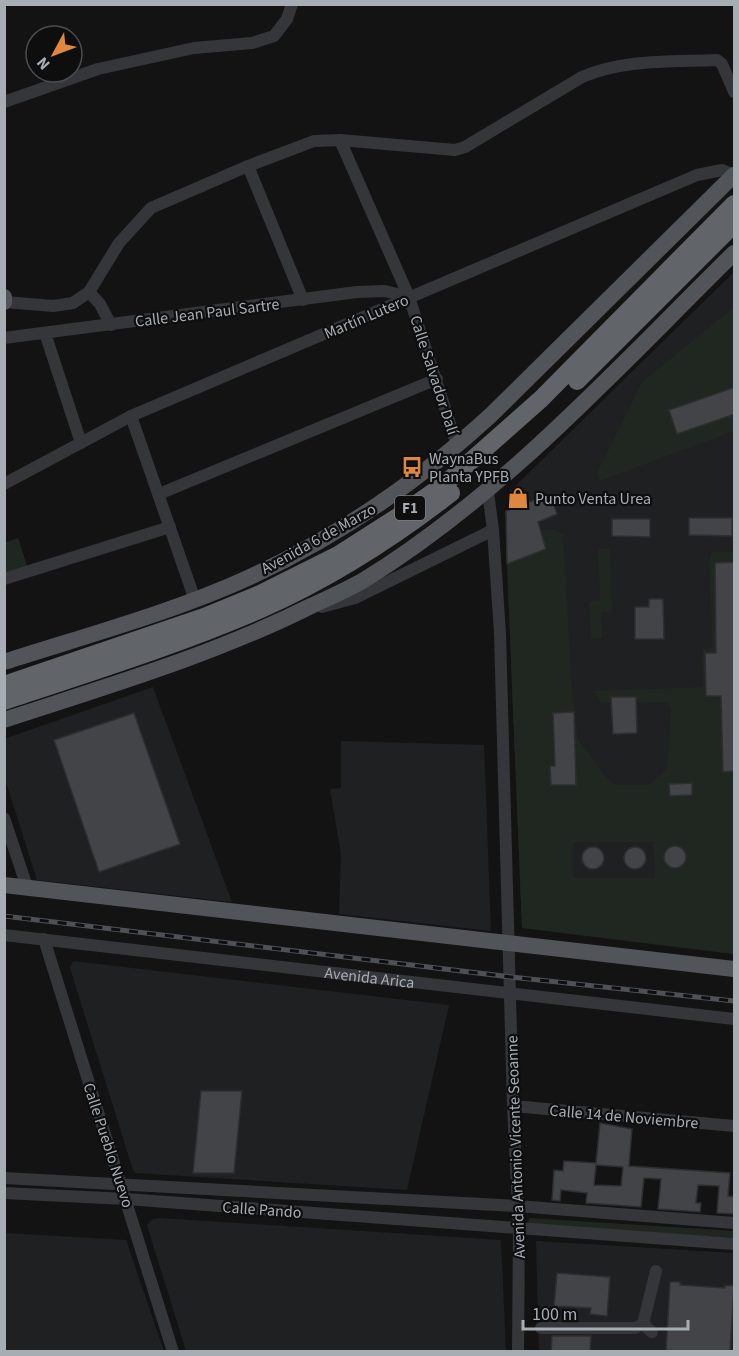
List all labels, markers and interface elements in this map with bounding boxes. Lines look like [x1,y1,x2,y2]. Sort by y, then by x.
north arrow [24,24,84,84]
text: N [32,52,55,74]
street label: Martín Lutero [321,289,412,345]
street label: Calle Jean Paul Sartre [134,293,281,333]
street label: Calle Salvador Dalí [404,313,464,439]
place label: WaynaBus Planta YPFB [429,448,509,488]
bus stop icon: WaynaBus Planta YPFB [400,455,424,479]
shop icon: Punto Venta Urea [506,486,530,510]
place label: Punto Venta Urea [535,488,651,510]
road number: F1 [395,496,425,520]
street label: Avenida 6 de Marzo [257,498,380,580]
street label: Avenida Arica [323,962,416,994]
street label: Avenida Antonio Vicente Seoanne [501,1035,531,1259]
street label: Calle Pueblo Nuevo [77,1080,139,1211]
street label: Calle 14 de Noviembre [549,1100,699,1134]
street label: Calle Pando [222,1196,302,1224]
scale bar [523,1293,688,1331]
text: 100 m [532,1302,577,1327]

